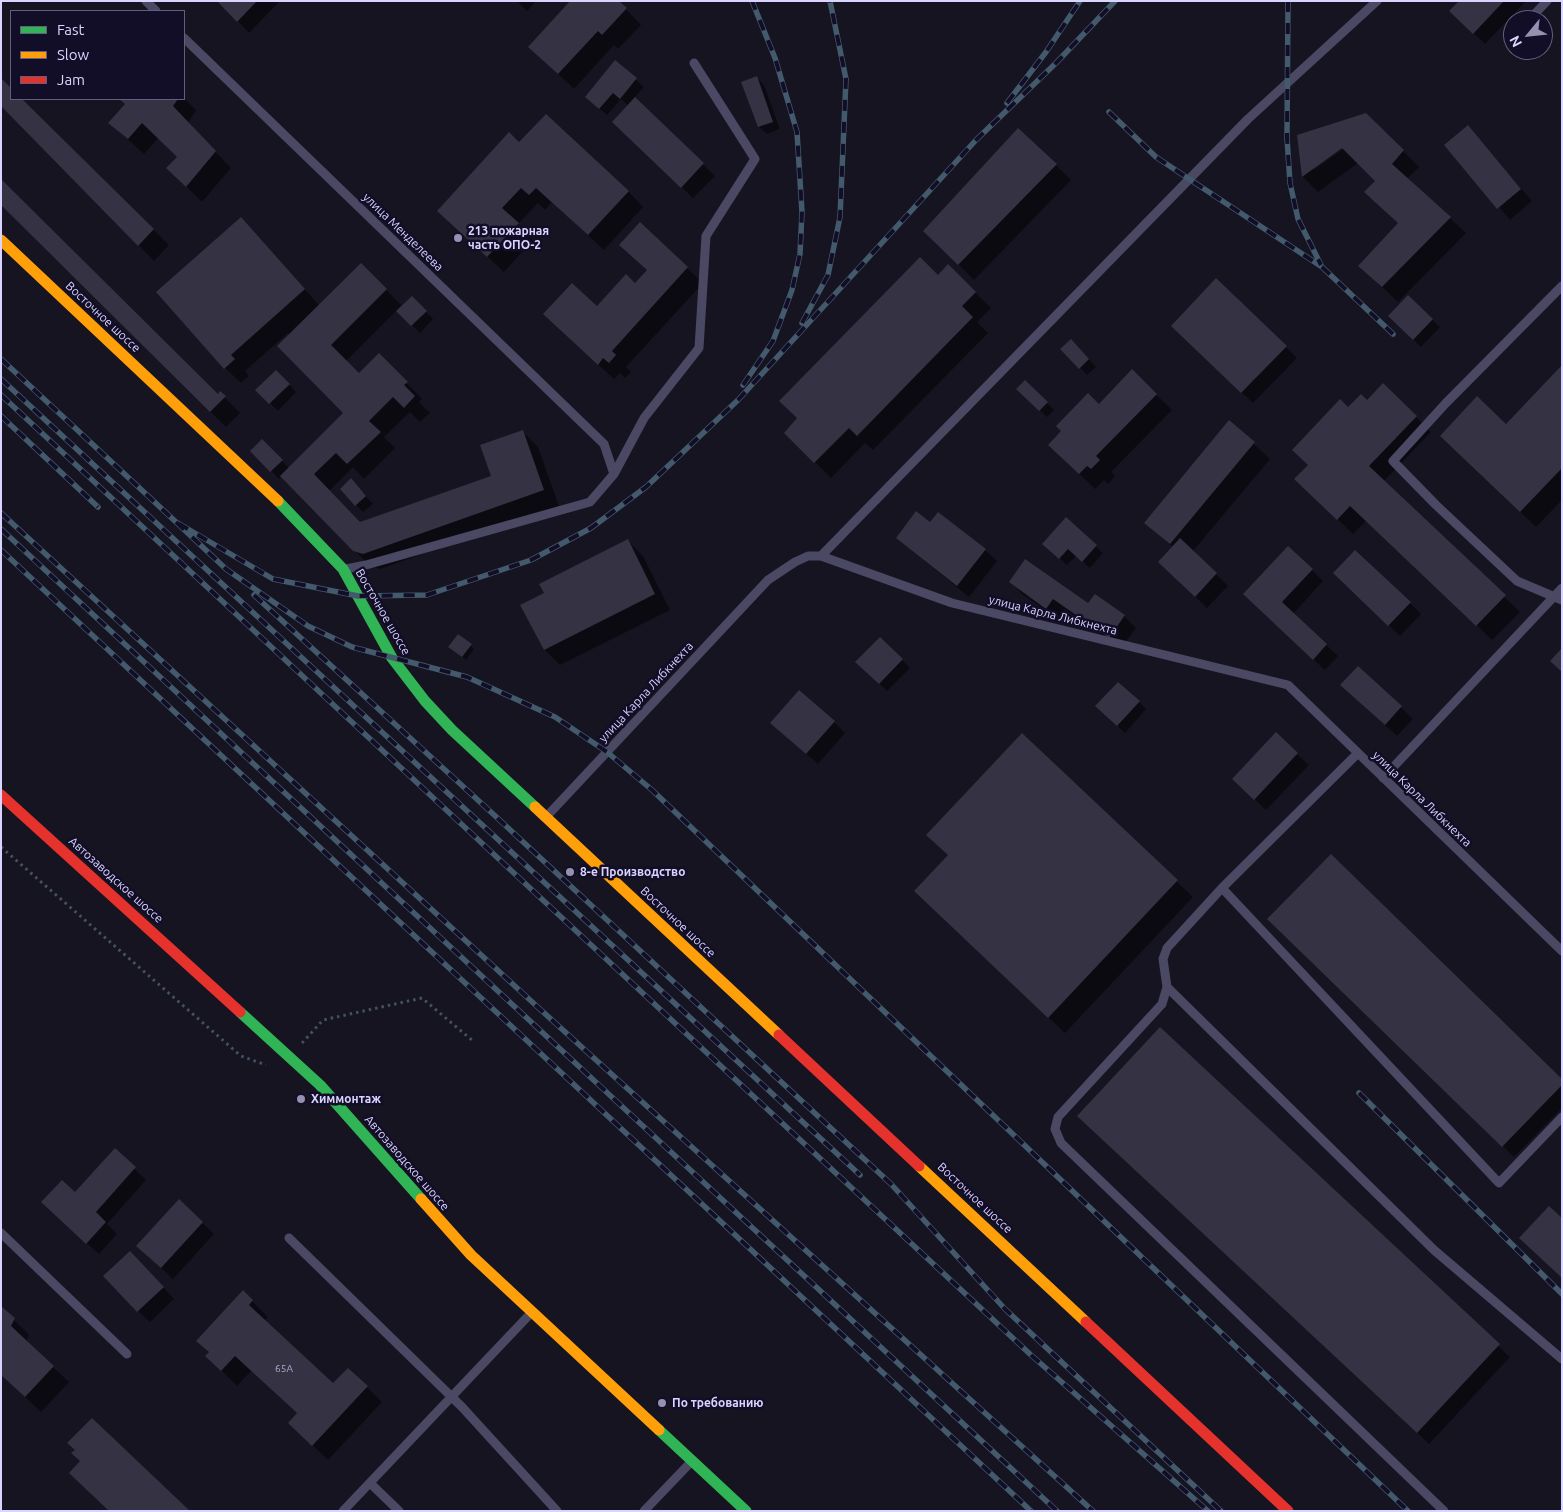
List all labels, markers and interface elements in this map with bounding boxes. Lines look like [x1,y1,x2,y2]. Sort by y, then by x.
legend [10,10,185,100]
north arrow [1503,10,1553,60]
text: Fast [57,21,84,38]
text: N [1506,33,1525,50]
text: Slow [57,46,89,63]
text: Jam [57,71,85,88]
street label: улица Менделеева [360,190,446,274]
place label: 213 пожарная часть ОПО-2 [468,224,549,252]
marker: 213 пожарная часть ОПО-2 [452,232,464,244]
street label: Восточное шоссе [63,279,143,355]
street label: Восточное шоссе [353,566,413,658]
street label: улица Карла Либкнехта [987,592,1119,638]
street label: улица Карла Либкнехта [596,639,696,745]
street label: улица Карла Либкнехта [1370,748,1474,850]
street label: Автозаводское шоссе [66,834,166,926]
place label: 8-е Производство [580,865,685,879]
marker: 8-е Производство [564,866,576,878]
street label: Восточное шоссе [638,884,718,960]
place label: Химмонтаж [311,1092,381,1106]
marker: Химмонтаж [295,1093,307,1105]
street label: Автозаводское шоссе [362,1112,452,1214]
street label: Восточное шоссе [935,1160,1015,1236]
house number: 65А [275,1363,293,1375]
place label: По требованию [672,1396,763,1410]
marker: По требованию [656,1397,668,1409]

